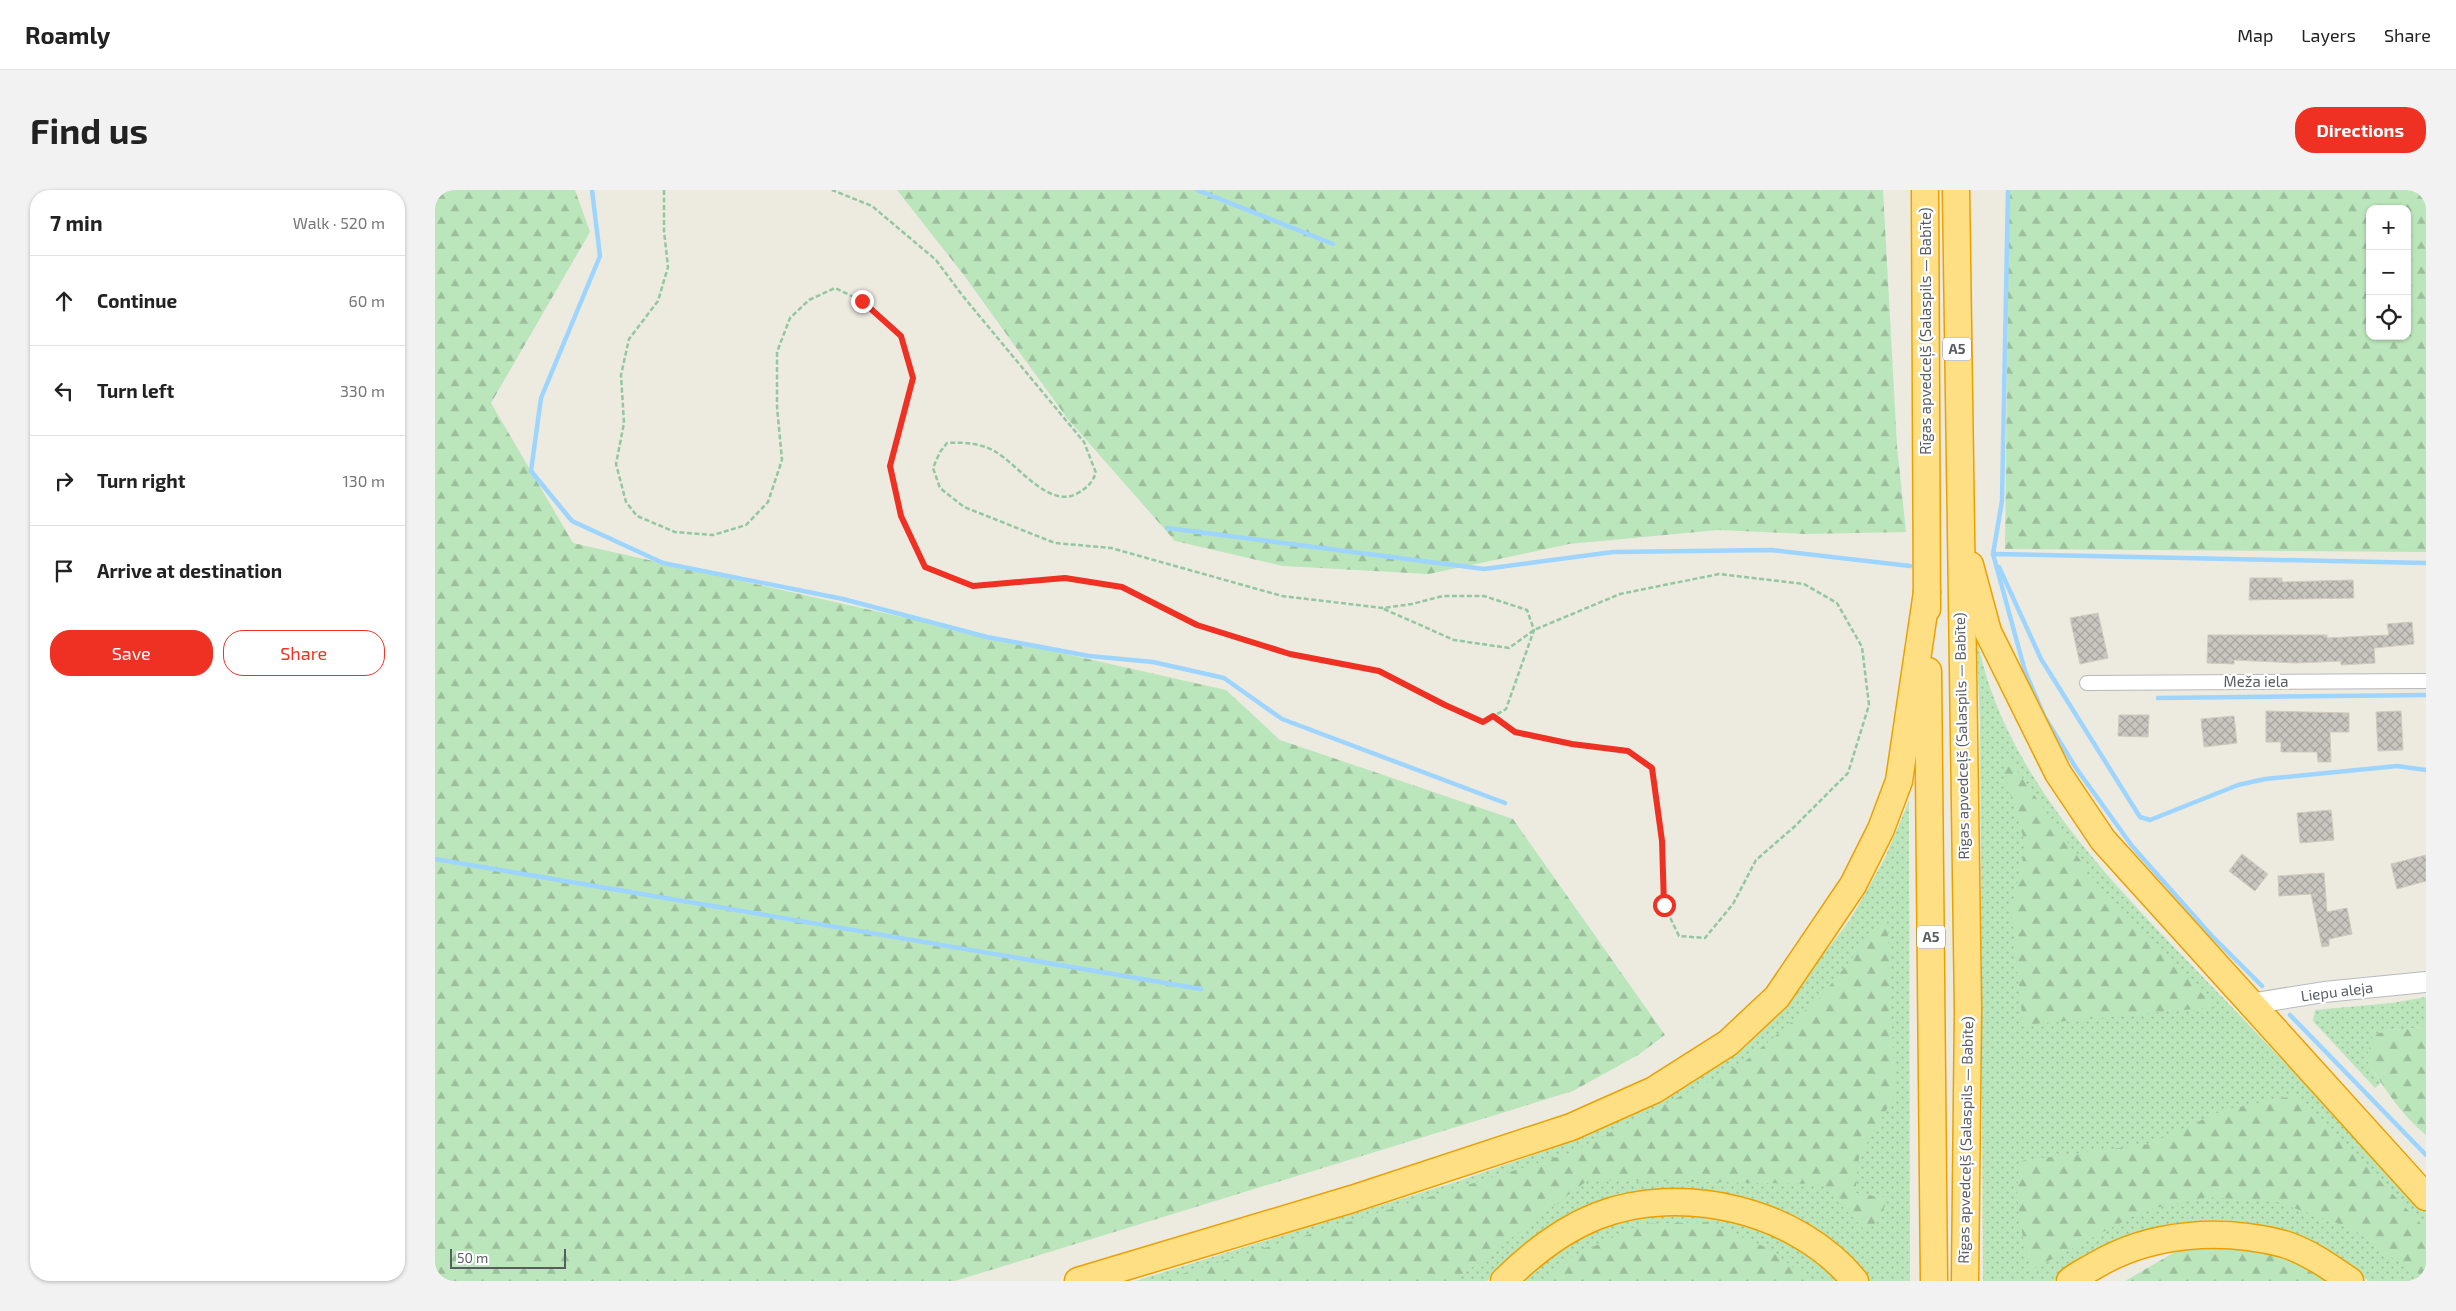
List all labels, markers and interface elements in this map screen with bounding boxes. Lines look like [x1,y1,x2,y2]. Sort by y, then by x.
text: Roamly [25,20,110,49]
text: Map [2237,24,2273,46]
text: Layers [2301,24,2356,46]
text: Share [2384,24,2431,46]
button: Directions [2295,107,2426,153]
text: Find us [30,109,148,151]
map controls [2366,205,2411,340]
button: + [2366,205,2411,250]
street label: Rīgas apvedceļš (Salaspils — Babīte) [1916,207,1936,455]
text: 7 min [50,210,103,235]
text: Walk · 520 m [293,213,385,232]
button: − [2366,250,2411,295]
icon: ahead [50,287,78,315]
text: Continue [97,289,177,312]
route end [851,290,874,313]
text: 60 m [349,291,385,310]
button: locate [2366,295,2411,340]
road number: A5 [1943,338,1971,360]
icon: left [50,377,78,405]
text: Turn left [97,379,174,402]
text: 330 m [340,381,385,400]
icon: right [50,467,78,495]
text: Turn right [97,469,185,492]
text: 130 m [343,471,385,490]
icon: arrive [50,557,78,585]
text: Arrive at destination [97,559,282,582]
street label: Rīgas apvedceļš (Salaspils — Babīte) [1950,612,1974,860]
button: Save [50,630,213,676]
button: Share [223,630,385,676]
street label: Meža iela [2224,672,2288,690]
route start [1653,894,1676,917]
road number: A5 [1917,926,1945,949]
street label: Liepu aleja [2300,978,2374,1005]
street label: Rīgas apvedceļš (Salaspils — Babīte) [1954,1016,1978,1264]
scale bar [450,1246,566,1269]
text: 50 m [457,1249,488,1266]

